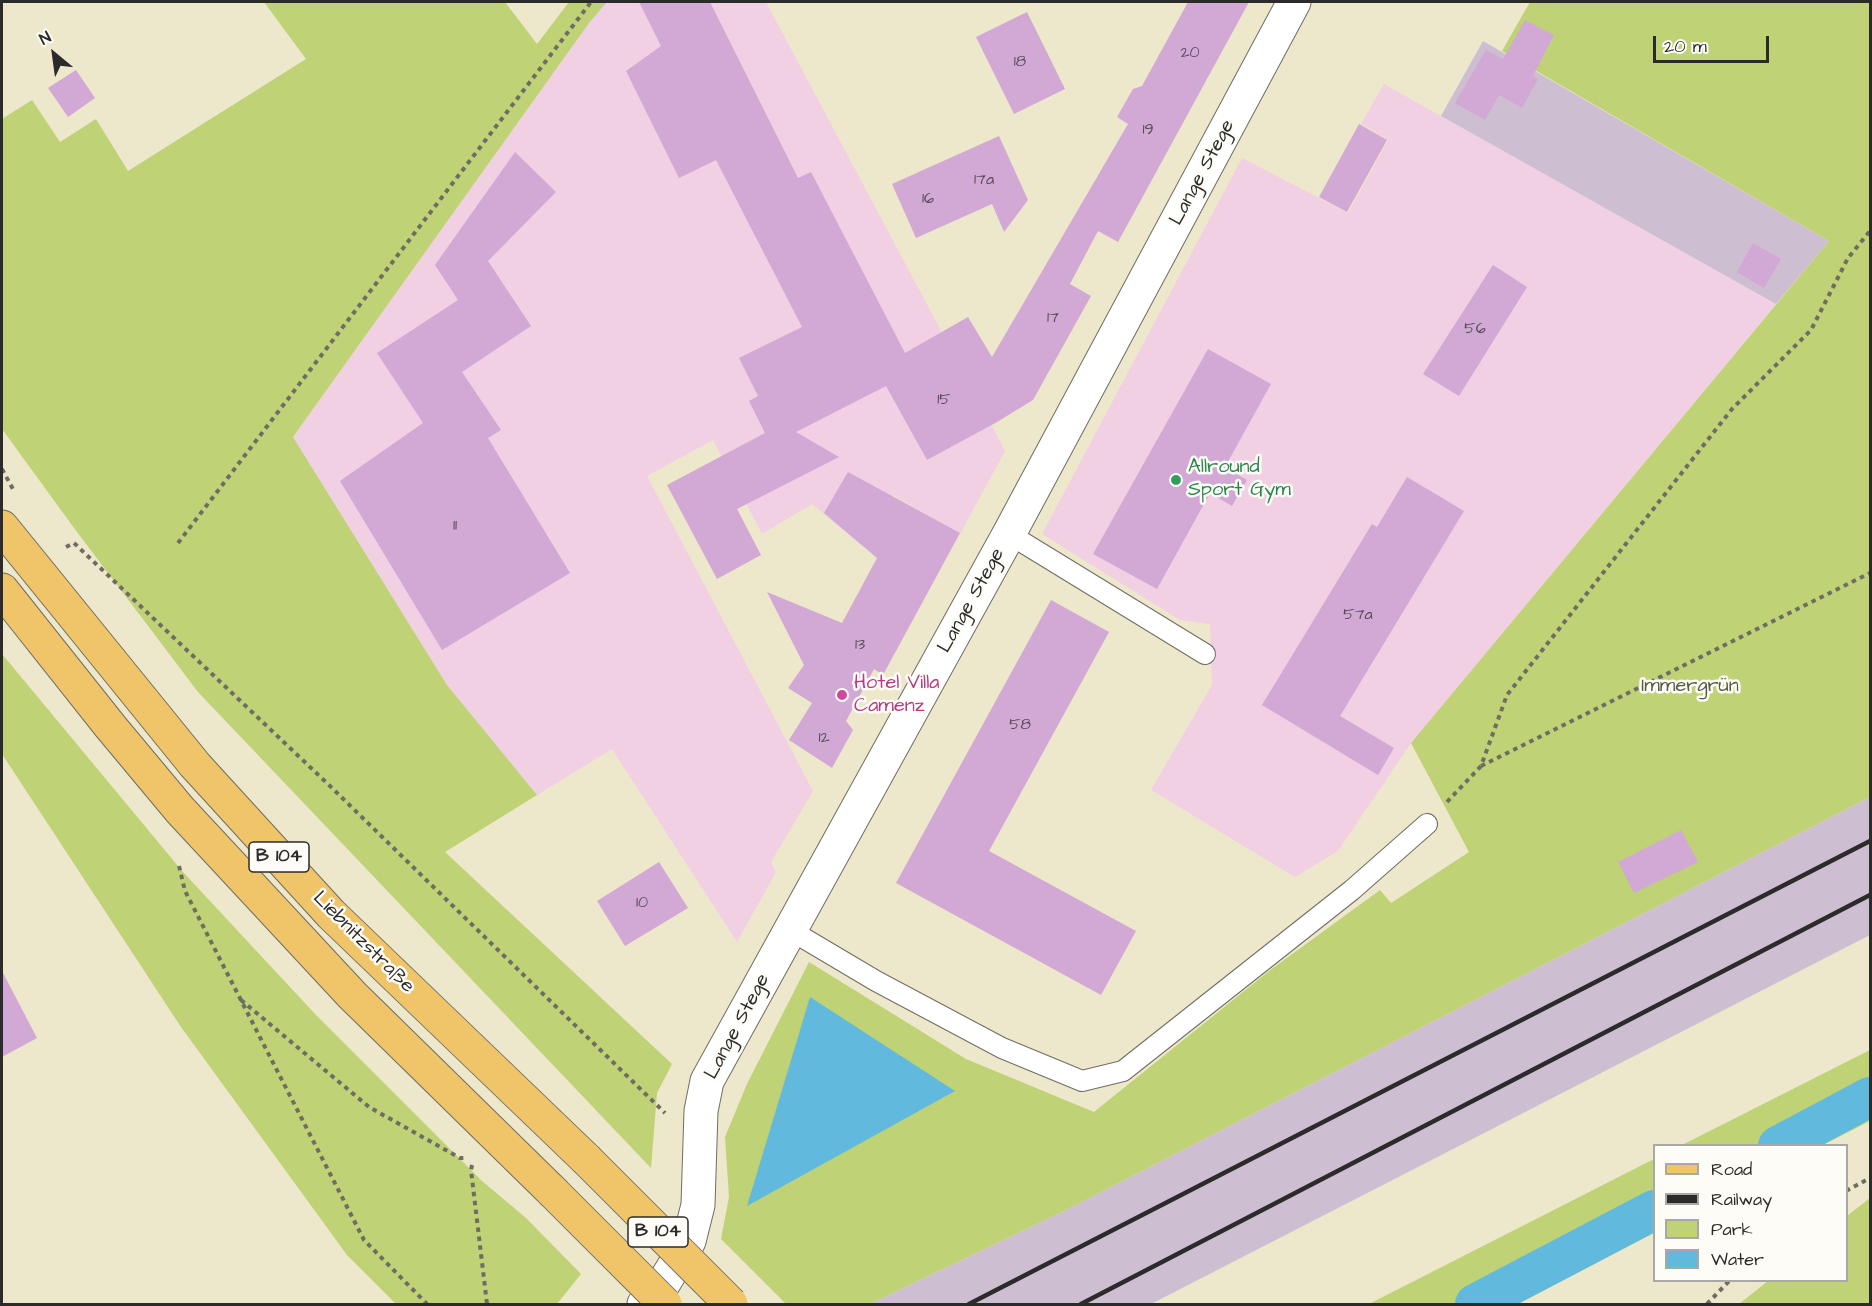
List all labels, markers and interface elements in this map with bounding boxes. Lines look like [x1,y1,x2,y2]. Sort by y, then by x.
north arrow [24,24,84,84]
scale bar [1656,24,1772,62]
text: N [36,26,55,50]
text: 20 m [1664,34,1707,59]
house number: 20 [1180,44,1200,64]
house number: 18 [1014,53,1026,73]
street label: Lange Stege [1165,116,1241,230]
house number: 19 [1142,121,1154,141]
house number: 17a [974,171,994,191]
house number: 16 [922,190,934,210]
house number: 17 [1047,309,1059,329]
house number: 56 [1464,320,1486,340]
house number: 15 [937,391,951,411]
place label: Allround Sport Gym [1188,456,1291,503]
marker: Allround Sport Gym [1169,473,1183,487]
house number: 11 [453,517,457,537]
street label: Lange Stege [933,544,1011,658]
house number: 57a [1343,606,1373,626]
house number: 13 [855,636,865,656]
place label: Hotel Villa Camenz [854,672,939,719]
park label: Immergrün [1641,675,1739,699]
marker: Hotel Villa Camenz [835,688,849,702]
house number: 58 [1009,716,1031,736]
house number: 12 [818,729,830,749]
road number: B 104 [249,842,309,872]
street label: Liebnitzstraße [307,887,419,999]
house number: 10 [636,894,648,914]
street label: Lange Stege [700,970,776,1084]
legend [1653,1144,1848,1282]
text: Road [1711,1157,1752,1182]
text: Railway [1711,1187,1772,1212]
road number: B 104 [628,1217,688,1247]
text: Park [1711,1217,1753,1242]
text: Water [1711,1247,1764,1272]

